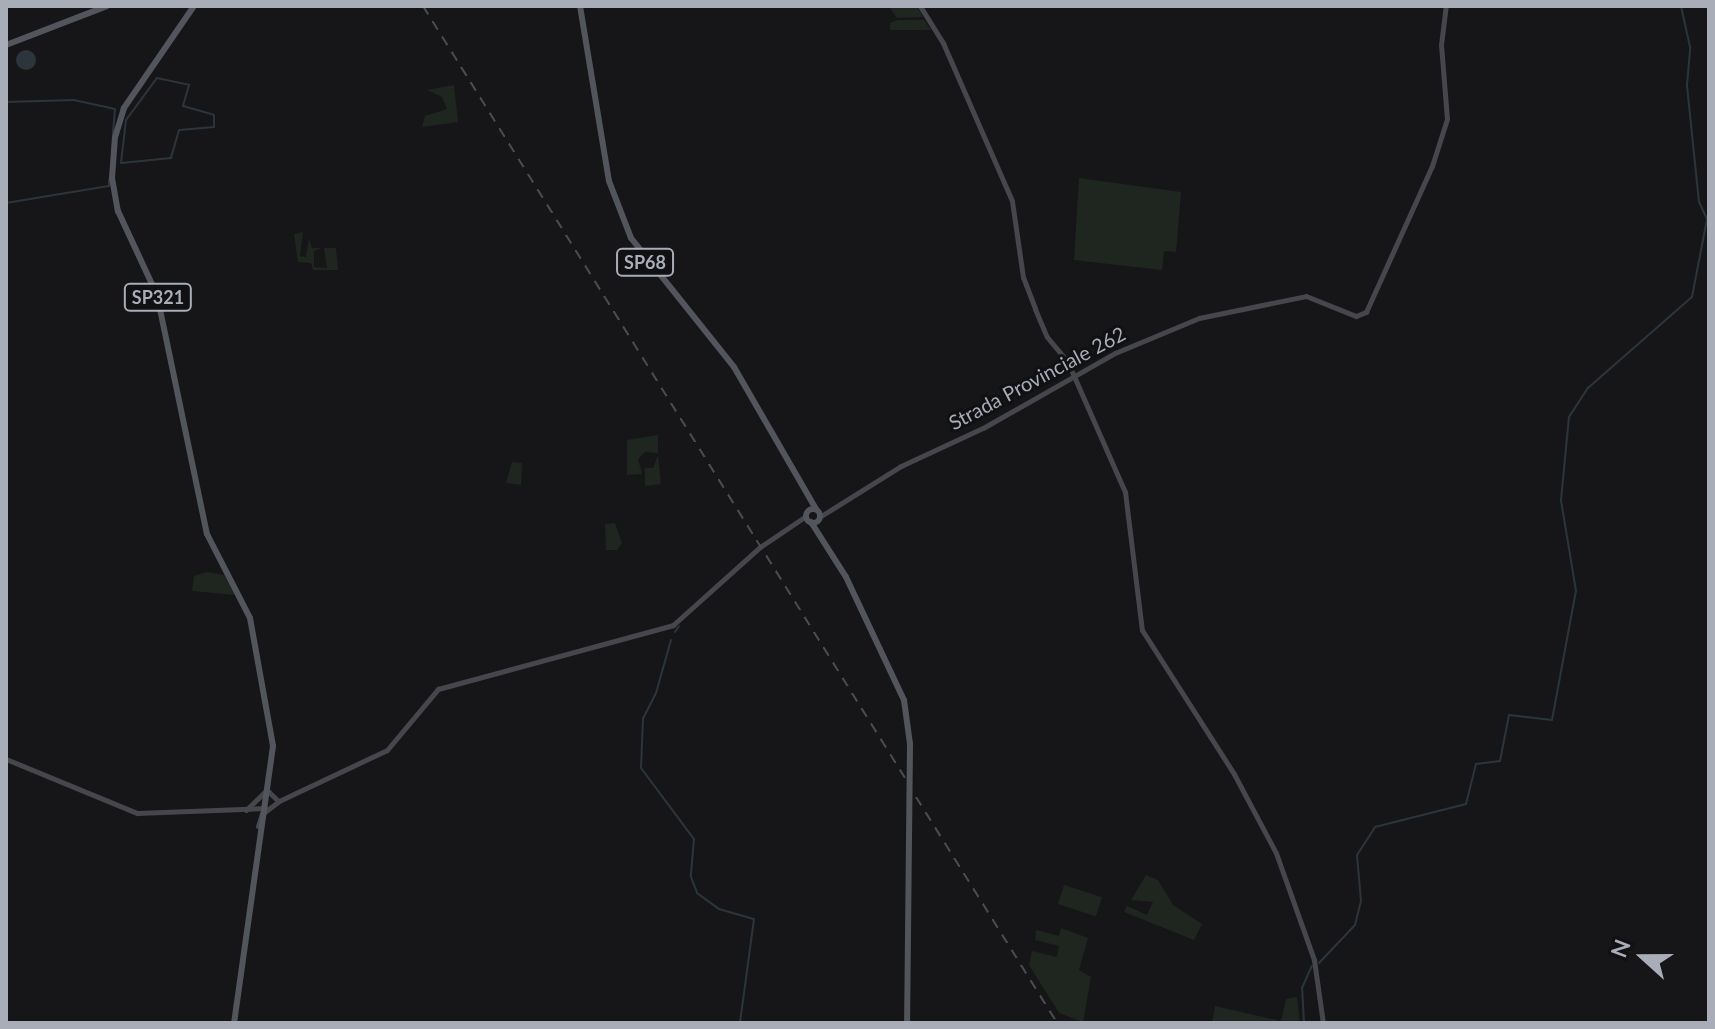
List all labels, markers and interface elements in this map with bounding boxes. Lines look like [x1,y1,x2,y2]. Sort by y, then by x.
road number: SP68 [615,248,675,276]
road number: SP321 [122,283,194,311]
street label: Strada Provinciale 262 [945,321,1129,435]
north arrow [1603,917,1683,997]
text: N [1604,935,1636,961]

